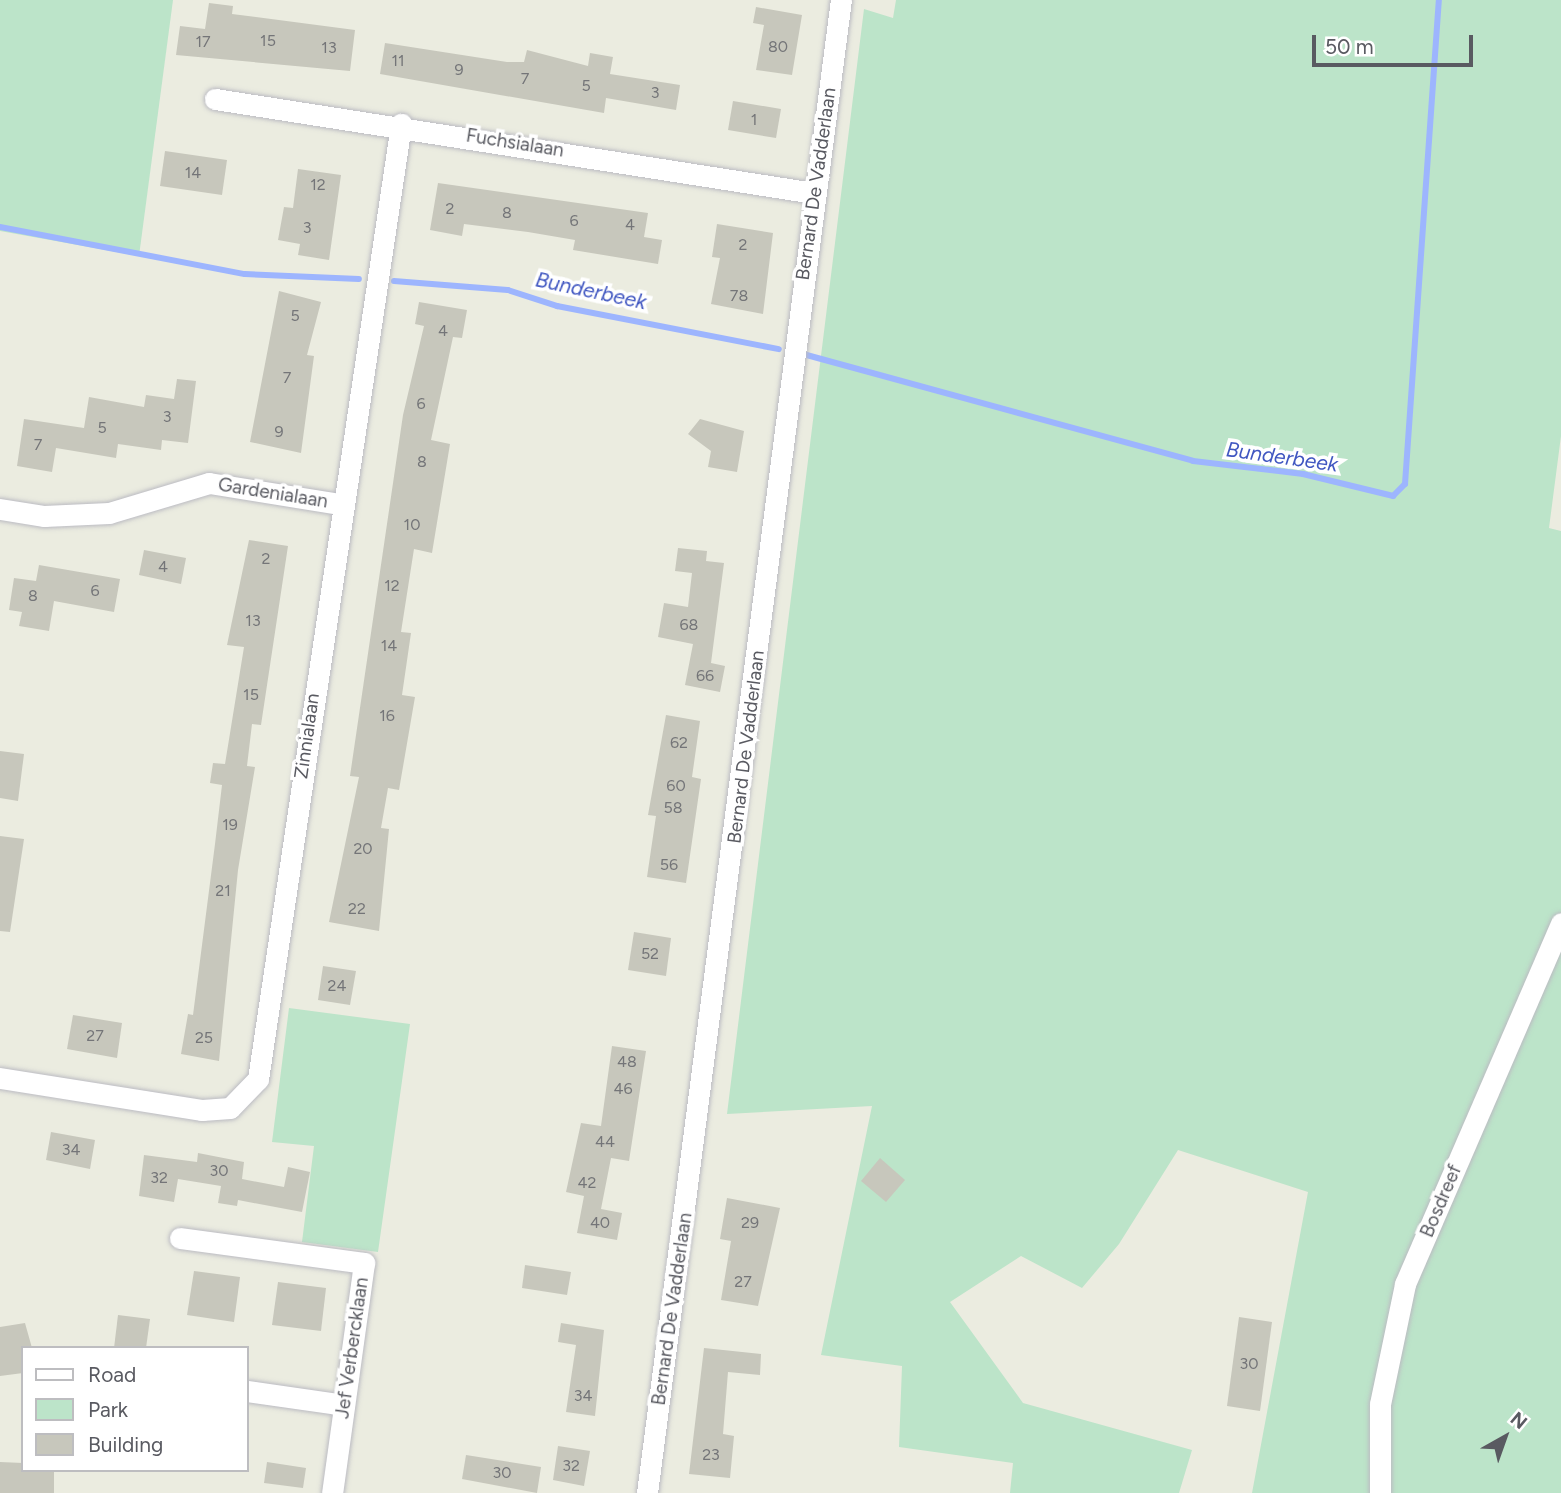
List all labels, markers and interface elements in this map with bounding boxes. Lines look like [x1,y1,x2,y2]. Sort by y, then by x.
scale bar [1316,21,1477,65]
house number: 15 [260,31,276,51]
house number: 17 [195,32,211,52]
text: 50 m [1325,34,1374,59]
house number: 80 [768,37,788,57]
house number: 13 [321,38,337,58]
house number: 11 [391,51,405,71]
house number: 9 [454,60,464,80]
house number: 7 [521,69,529,89]
house number: 5 [581,76,591,96]
house number: 3 [651,83,659,103]
street label: Bernard De Vadderlaan [791,86,841,282]
house number: 1 [751,110,757,130]
street label: Fuchsialaan [464,124,566,162]
house number: 14 [185,163,201,183]
house number: 12 [310,175,326,195]
house number: 2 [446,199,454,219]
house number: 8 [502,203,512,223]
house number: 6 [569,211,579,231]
house number: 4 [625,215,635,235]
house number: 3 [303,218,311,238]
house number: 2 [739,235,747,255]
water label: Bunderbeek [533,267,649,315]
house number: 78 [730,286,748,306]
house number: 5 [290,306,300,326]
house number: 4 [438,321,448,341]
house number: 7 [283,368,291,388]
house number: 6 [416,394,426,414]
house number: 3 [163,407,171,427]
house number: 5 [97,418,107,438]
house number: 9 [274,422,284,442]
house number: 7 [34,435,42,455]
water label: Bunderbeek [1224,437,1340,477]
house number: 8 [417,452,427,472]
street label: Gardenialaan [216,473,330,513]
house number: 10 [404,515,420,535]
house number: 2 [262,549,270,569]
house number: 4 [158,557,168,577]
house number: 12 [384,576,400,596]
house number: 6 [90,581,100,601]
house number: 8 [28,586,38,606]
house number: 13 [245,611,261,631]
house number: 68 [680,615,698,635]
house number: 14 [381,636,397,656]
street label: Bernard De Vadderlaan [723,649,769,845]
house number: 66 [696,666,714,686]
house number: 15 [243,685,259,705]
street label: Zinnialaan [290,692,324,780]
house number: 16 [379,706,395,726]
house number: 62 [670,733,688,753]
house number: 60 [666,776,686,796]
house number: 58 [663,798,683,818]
house number: 19 [222,815,238,835]
house number: 20 [353,839,373,859]
house number: 56 [660,855,678,875]
house number: 21 [215,881,231,901]
house number: 22 [348,899,366,919]
house number: 52 [641,944,659,964]
house number: 24 [328,976,346,996]
house number: 27 [86,1026,104,1046]
house number: 25 [195,1028,213,1048]
house number: 48 [617,1052,637,1072]
house number: 46 [614,1079,632,1099]
house number: 44 [595,1132,615,1152]
house number: 34 [62,1140,80,1160]
house number: 30 [210,1161,228,1181]
street label: Bosdreef [1416,1161,1466,1241]
house number: 32 [150,1168,168,1188]
house number: 42 [578,1173,596,1193]
street label: Bernard De Vadderlaan [647,1211,697,1407]
house number: 40 [590,1213,610,1233]
house number: 29 [741,1213,759,1233]
house number: 27 [734,1272,752,1292]
street label: Jef Verbercklaan [331,1276,373,1420]
legend [21,1346,248,1472]
house number: 30 [1240,1354,1258,1374]
text: Road [88,1362,136,1387]
house number: 34 [574,1386,592,1406]
text: Park [88,1397,128,1422]
north arrow [1470,1402,1540,1472]
text: N [1506,1407,1532,1434]
text: Building [88,1432,163,1457]
house number: 23 [702,1445,720,1465]
house number: 32 [562,1456,580,1476]
house number: 30 [493,1463,511,1483]

